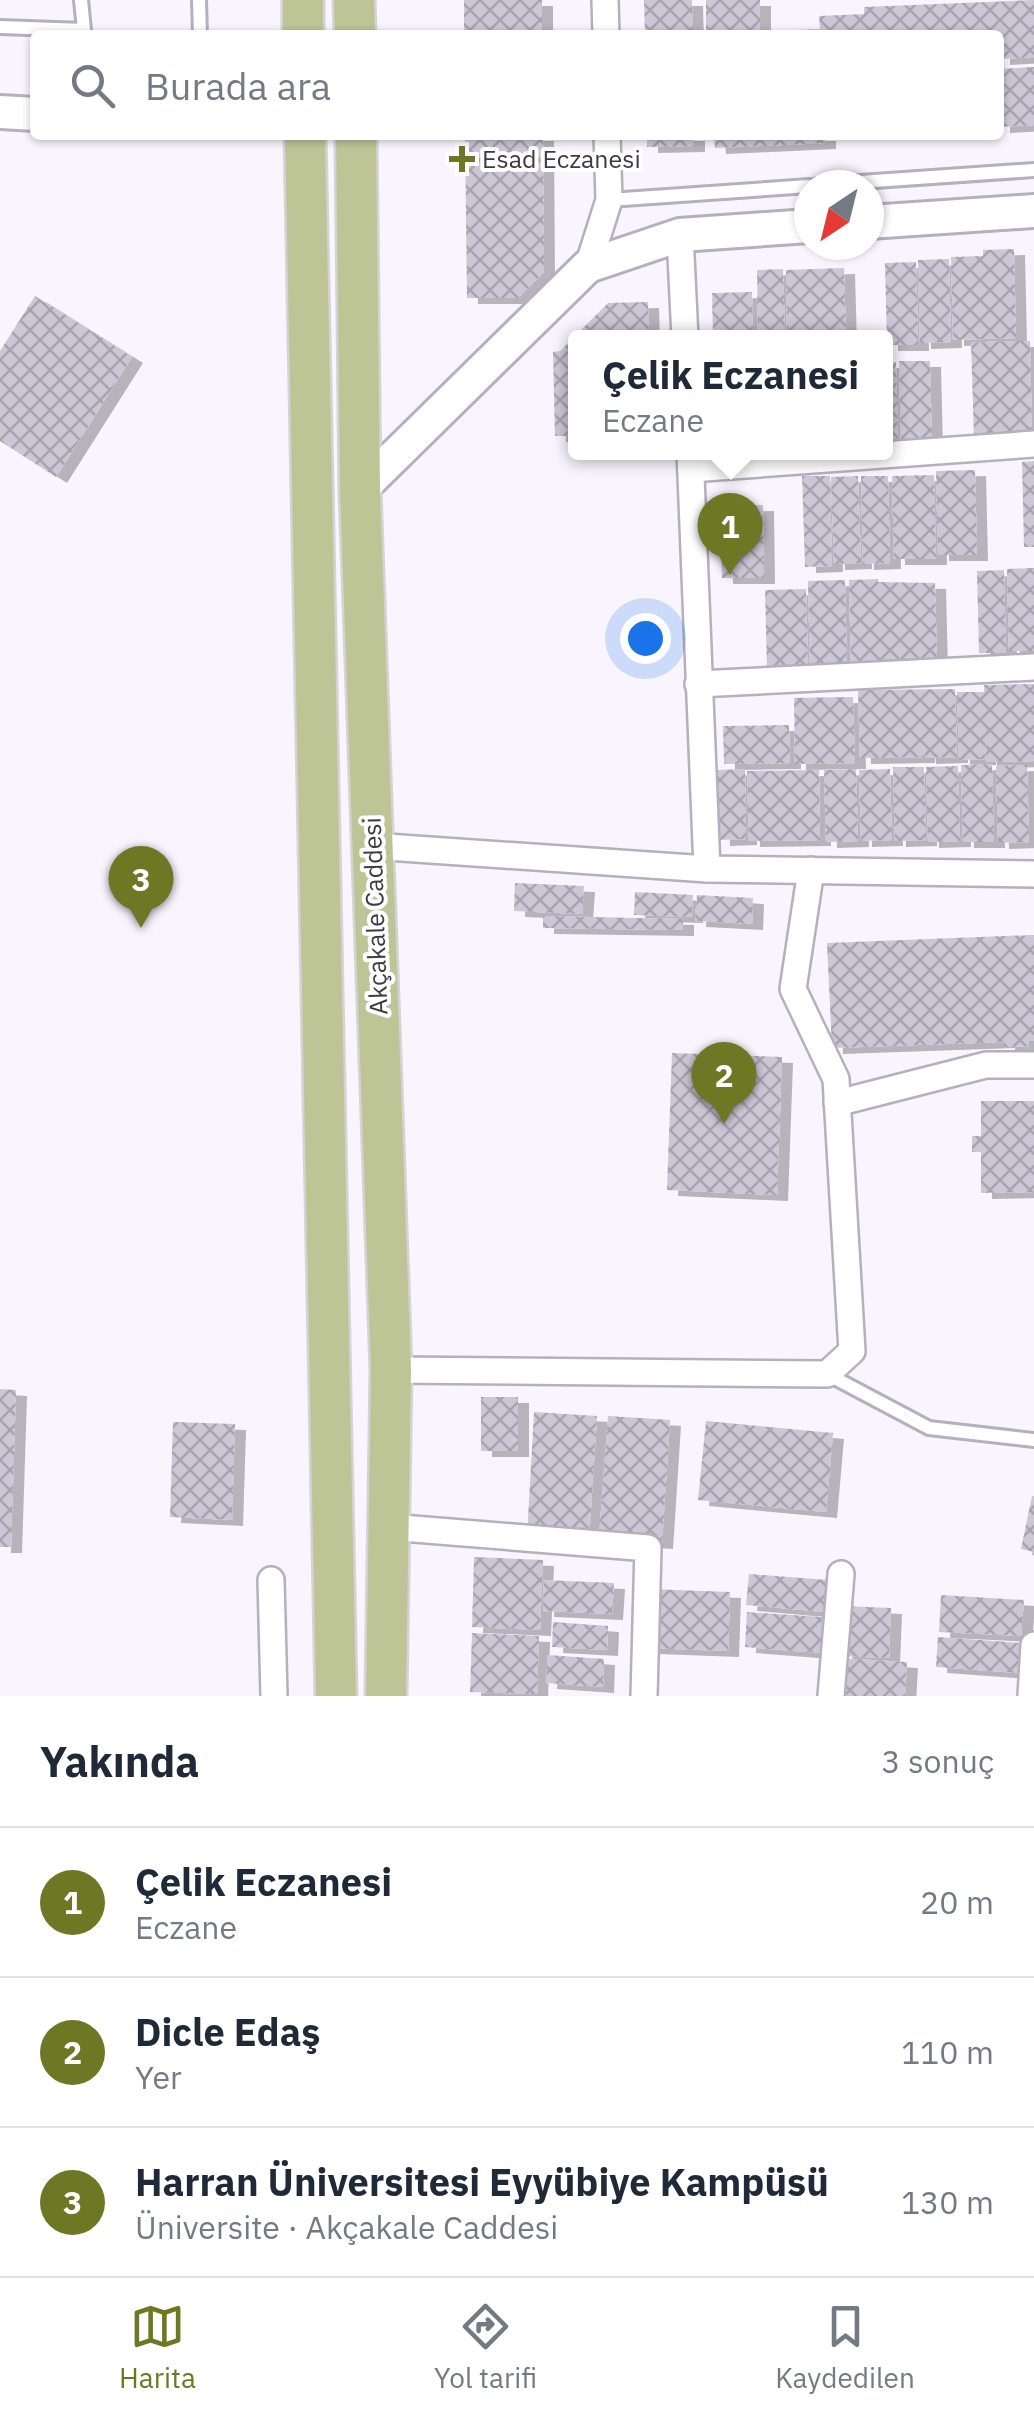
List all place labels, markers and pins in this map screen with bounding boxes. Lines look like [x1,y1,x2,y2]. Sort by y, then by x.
place label: Esad Eczanesi [482,142,641,175]
marker: Esad Eczanesi [451,148,473,170]
pin: 1 [698,492,762,575]
pin: 3 [108,846,174,928]
pin: 2 [692,1042,756,1124]

